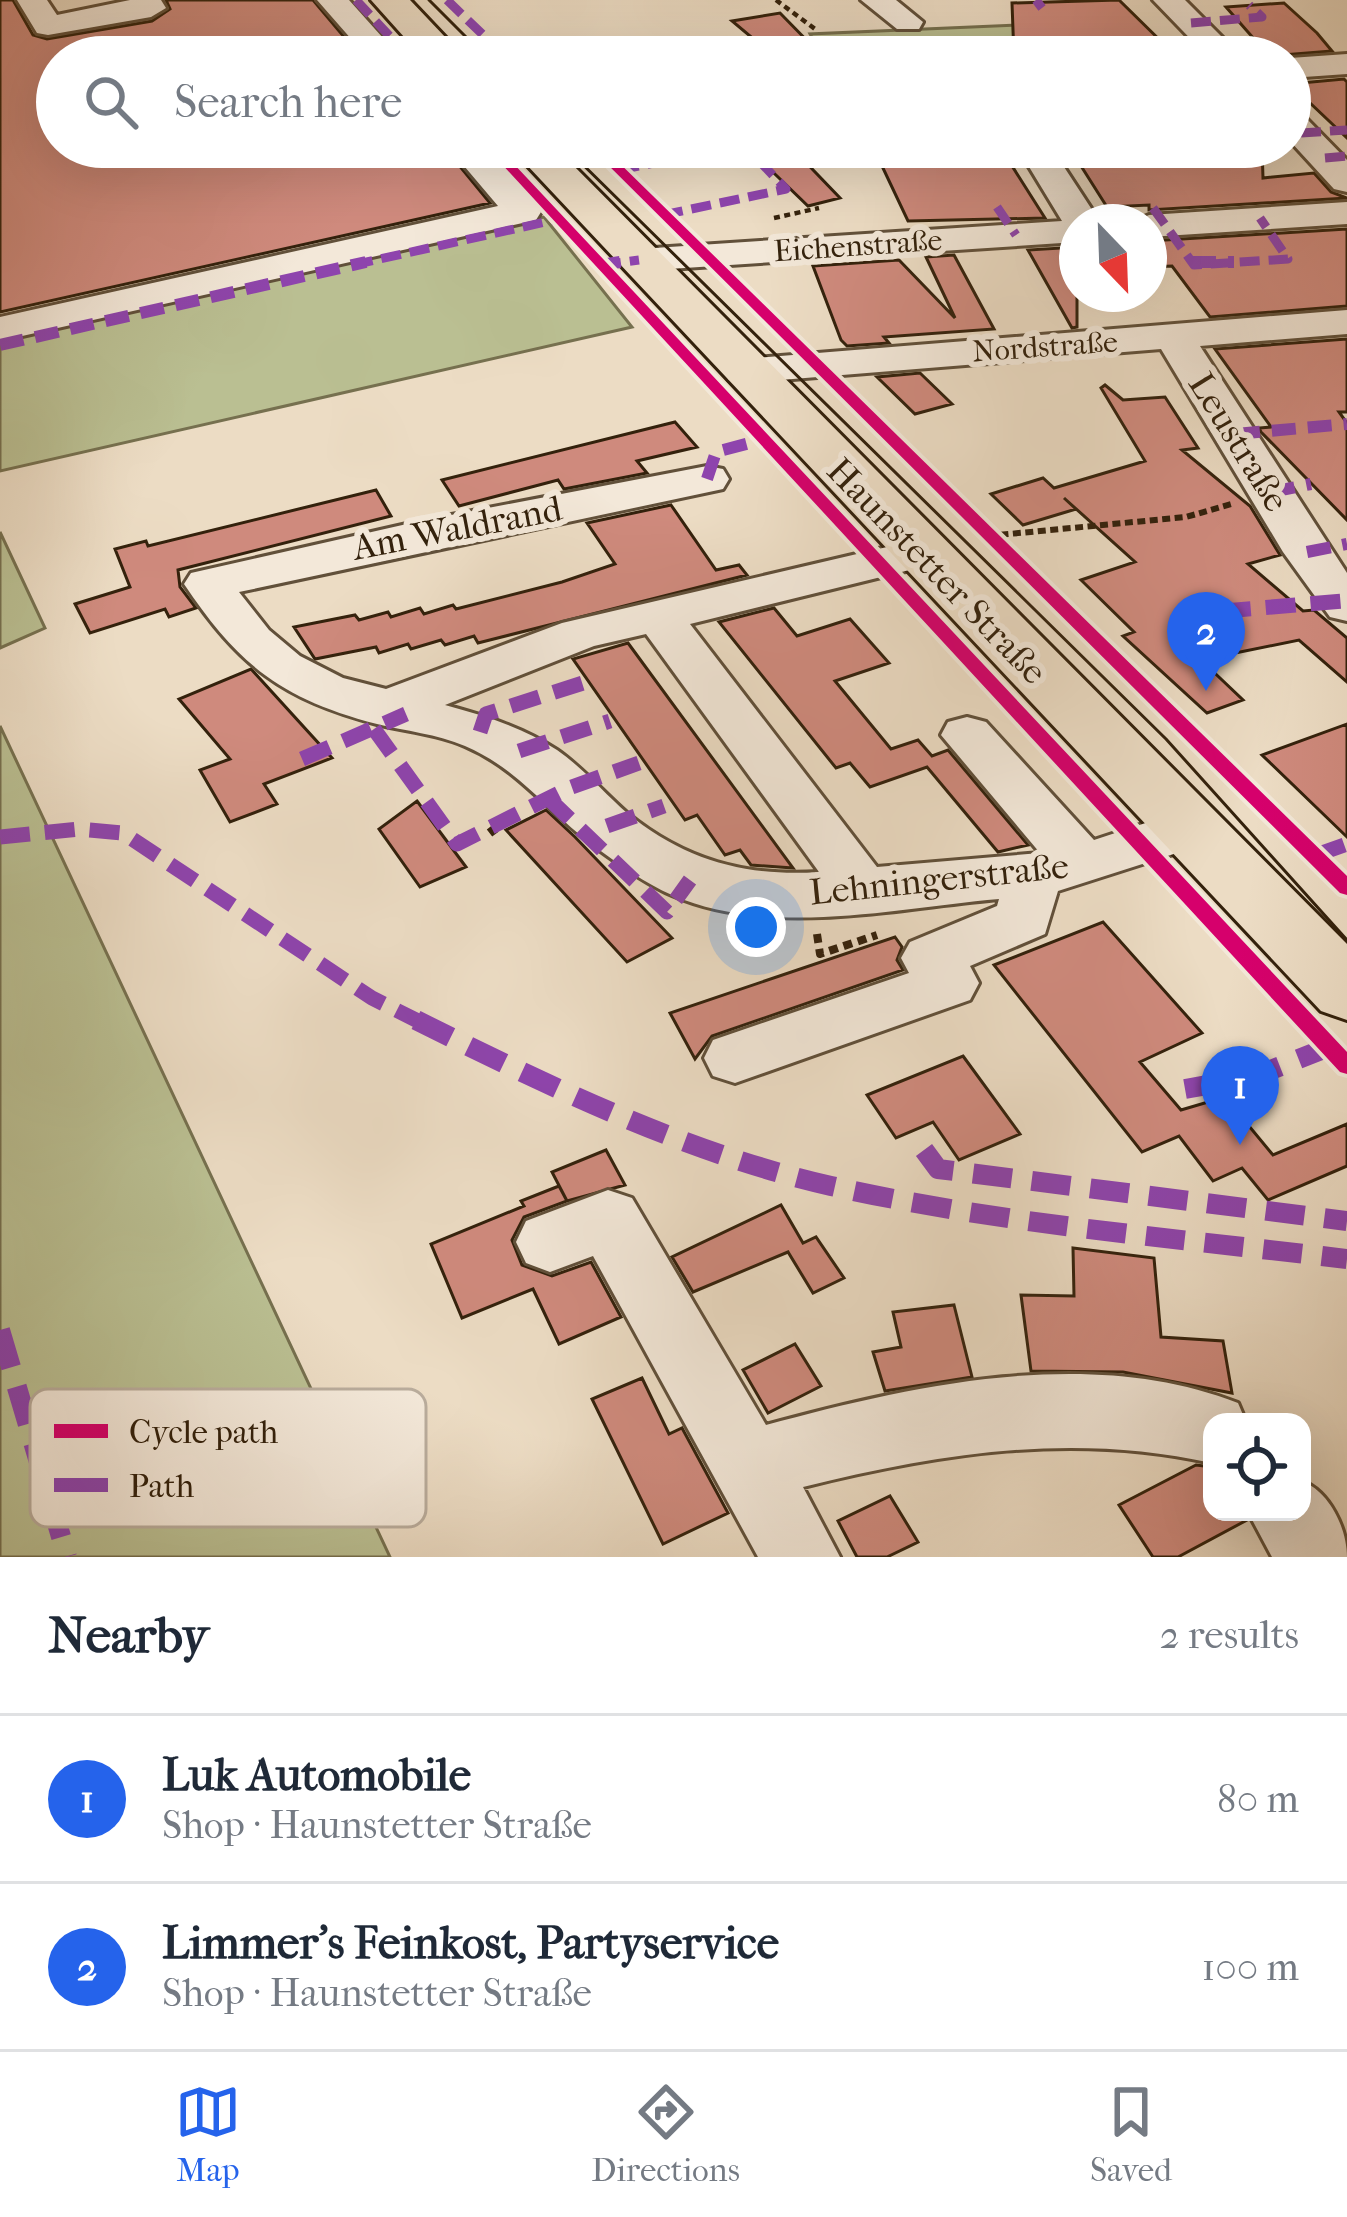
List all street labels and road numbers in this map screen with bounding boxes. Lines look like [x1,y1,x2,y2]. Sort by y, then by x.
street label: Eichenstraße [773,223,944,269]
street label: Nordstraße [971,324,1119,370]
street label: Leustraße [1180,365,1298,519]
street label: Haunstetter Straße [818,449,1056,693]
street label: Am Waldrand [347,487,566,569]
street label: Lehningerstraße [807,845,1071,913]

